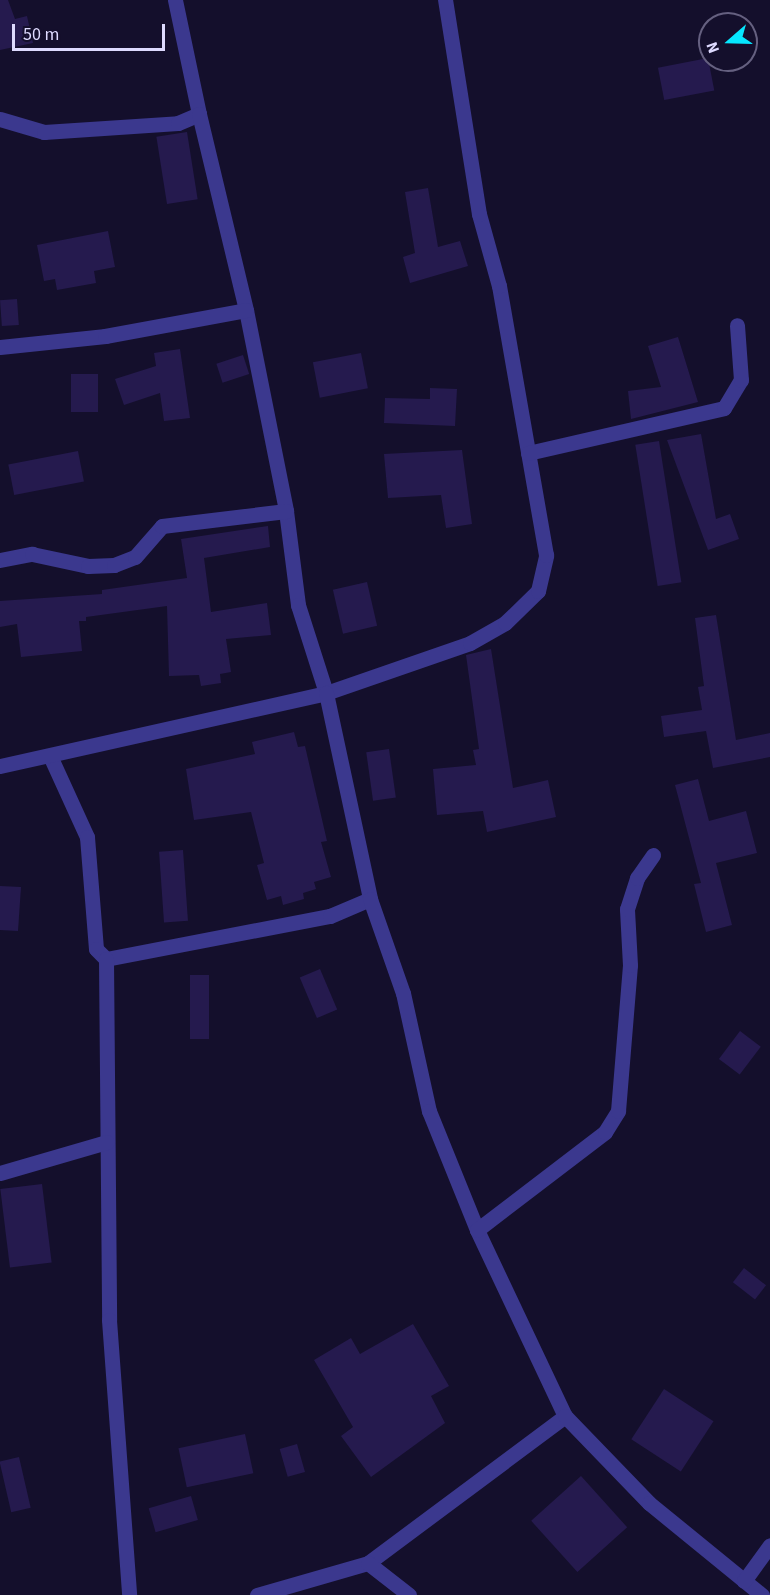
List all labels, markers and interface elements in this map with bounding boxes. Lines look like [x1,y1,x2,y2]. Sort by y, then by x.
scale bar [15,12,168,50]
north arrow [698,12,758,72]
text: 50 m [23,22,59,47]
text: N [701,39,725,56]

